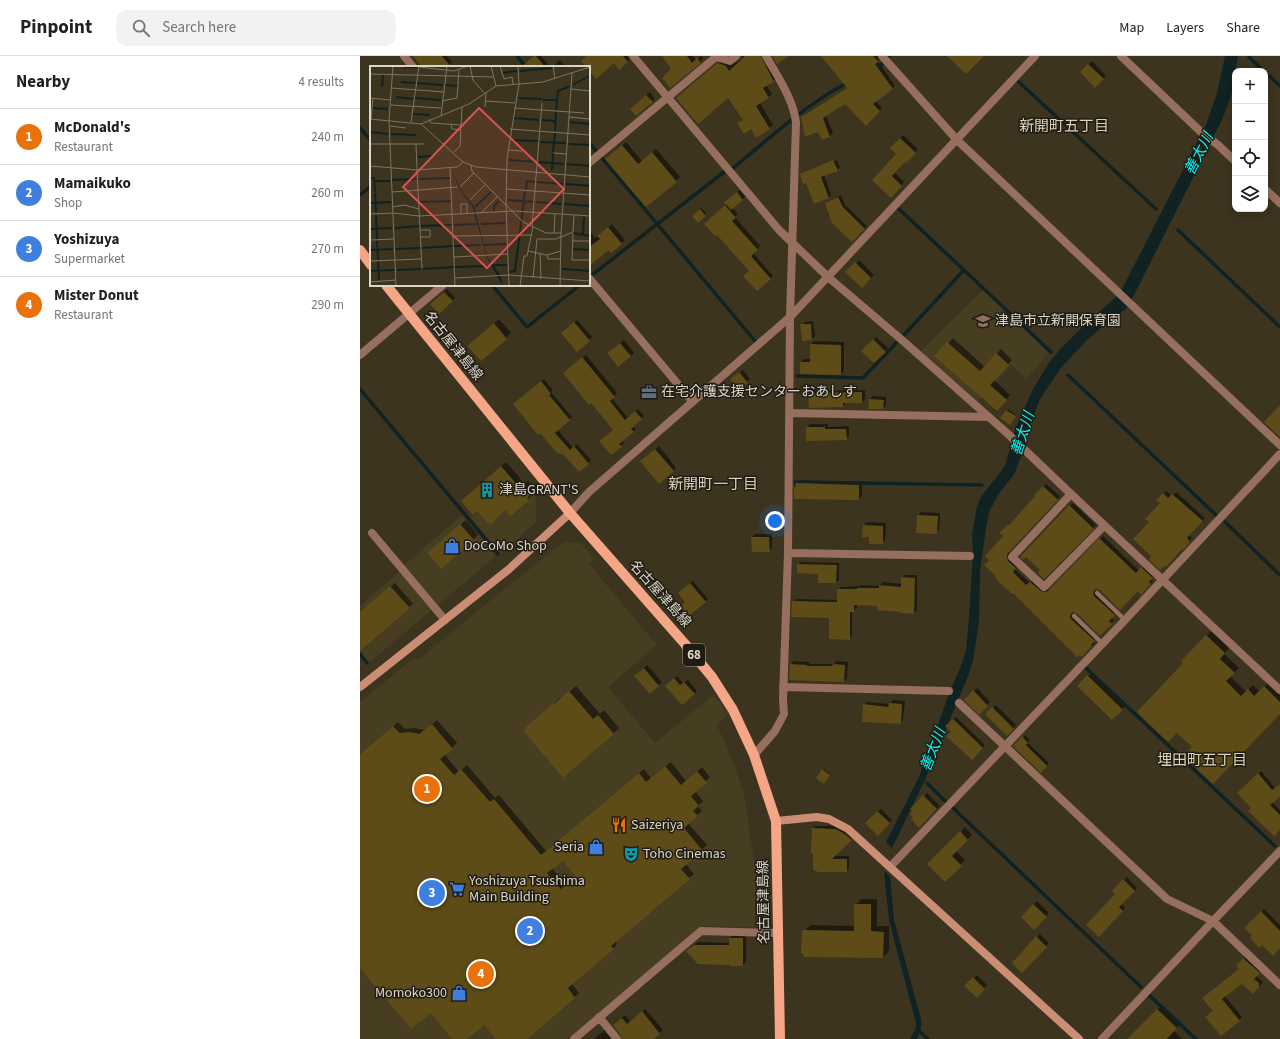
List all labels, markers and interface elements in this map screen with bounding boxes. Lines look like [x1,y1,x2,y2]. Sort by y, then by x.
search box [116,10,396,46]
text: Pinpoint [20,14,92,41]
icon: search [130,17,152,39]
text: Search here [162,17,236,38]
text: Map [1119,18,1144,38]
text: Layers [1166,18,1204,38]
text: Share [1226,18,1260,38]
inset map [370,66,590,286]
map controls [1232,68,1268,212]
button: + [1232,68,1268,104]
text: Nearby [16,70,70,94]
text: 4 results [299,73,344,91]
button: − [1232,104,1268,140]
district label: 新開町五丁目 [1019,116,1109,137]
text: McDonald's [54,117,131,138]
water label: 善太川 [1179,127,1219,179]
text: 1 [26,128,32,146]
text: 240 m [311,128,344,146]
text: Restaurant [54,138,113,156]
button: locate [1232,140,1268,176]
text: Mamaikuko [54,173,131,194]
button: layers [1232,176,1268,212]
text: 2 [26,184,32,202]
text: 260 m [311,184,344,202]
text: Shop [54,194,82,212]
text: Yoshizuya [54,229,119,250]
text: 3 [26,240,32,258]
text: 270 m [311,240,344,258]
text: Supermarket [54,250,125,268]
text: Mister Donut [54,285,139,306]
text: 4 [26,296,32,314]
text: 290 m [311,296,344,314]
text: Restaurant [54,306,113,324]
street label: 名古屋津島線 [419,307,487,385]
place label: 津島市立新開保育園 [995,311,1121,331]
school or university icon: 津島市立新開保育園 [974,312,992,330]
place label: 在宅介護支援センターおあしす [661,382,857,402]
office icon: 在宅介護支援センターおあしす [640,383,658,401]
water label: 善太川 [1006,407,1041,459]
district label: 新開町一丁目 [668,474,758,495]
place label: 津島GRANT'S [499,480,579,500]
building icon: 津島GRANT'S [478,481,496,499]
your location [765,511,785,531]
place label: DoCoMo Shop [464,536,547,556]
shop icon: DoCoMo Shop [443,537,461,555]
street label: 名古屋津島線 [624,556,696,632]
road number: 68 [683,644,705,666]
water label: 善太川 [915,723,952,775]
district label: 埋田町五丁目 [1157,750,1247,771]
pin: 1 [414,774,440,804]
place label: Saizeriya [631,815,683,835]
restaurant icon: Saizeriya [610,816,628,834]
place label: Seria [554,837,584,857]
shop icon: Seria [587,838,605,856]
place label: Toho Cinemas [643,844,726,864]
theatre icon: Toho Cinemas [622,845,640,863]
street label: 名古屋津島線 [753,860,775,944]
place label: Yoshizuya Tsushima Main Building [468,871,585,907]
pin: 3 [419,878,445,908]
supermarket icon: Yoshizuya Tsushima Main Building [448,880,466,898]
pin: 2 [517,916,543,946]
pin: 4 [468,959,494,989]
place label: Momoko300 [375,983,447,1003]
shop icon: Momoko300 [450,984,468,1002]

